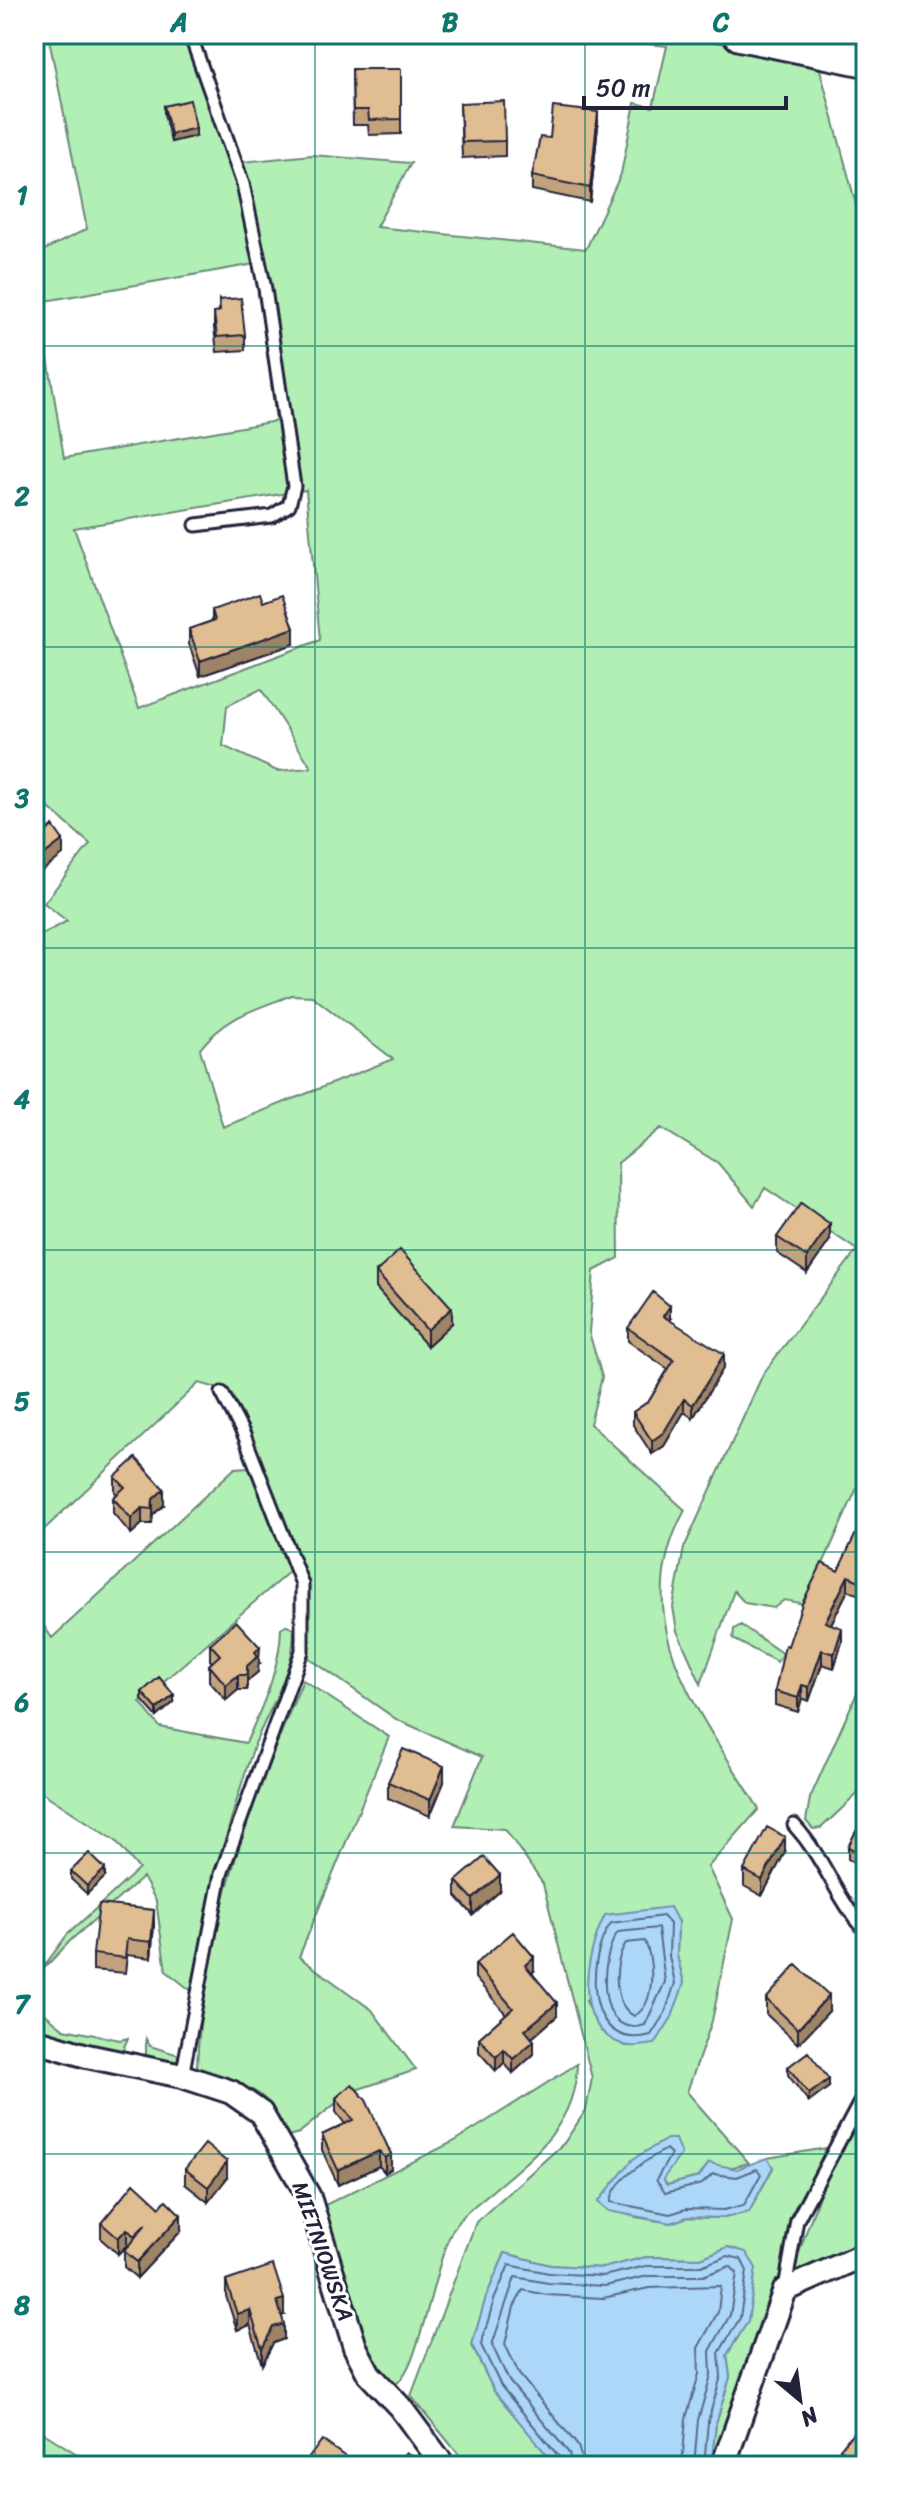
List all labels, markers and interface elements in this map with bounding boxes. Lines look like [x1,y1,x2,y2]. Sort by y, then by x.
text: A [169,0,188,45]
text: B [442,0,459,45]
text: C [712,0,730,45]
scale bar [584,60,786,110]
text: 50 m [596,67,651,109]
text: 1 [16,172,28,218]
text: 2 [13,473,30,519]
text: 3 [14,775,30,821]
text: 4 [14,1076,30,1122]
text: 5 [14,1378,30,1424]
text: 6 [14,1679,30,1725]
text: 7 [15,1981,32,2027]
street label: MIETNIOWSKA [281,2176,365,2326]
text: 8 [13,2282,30,2328]
north arrow [760,2360,840,2440]
text: N [793,2396,826,2438]

